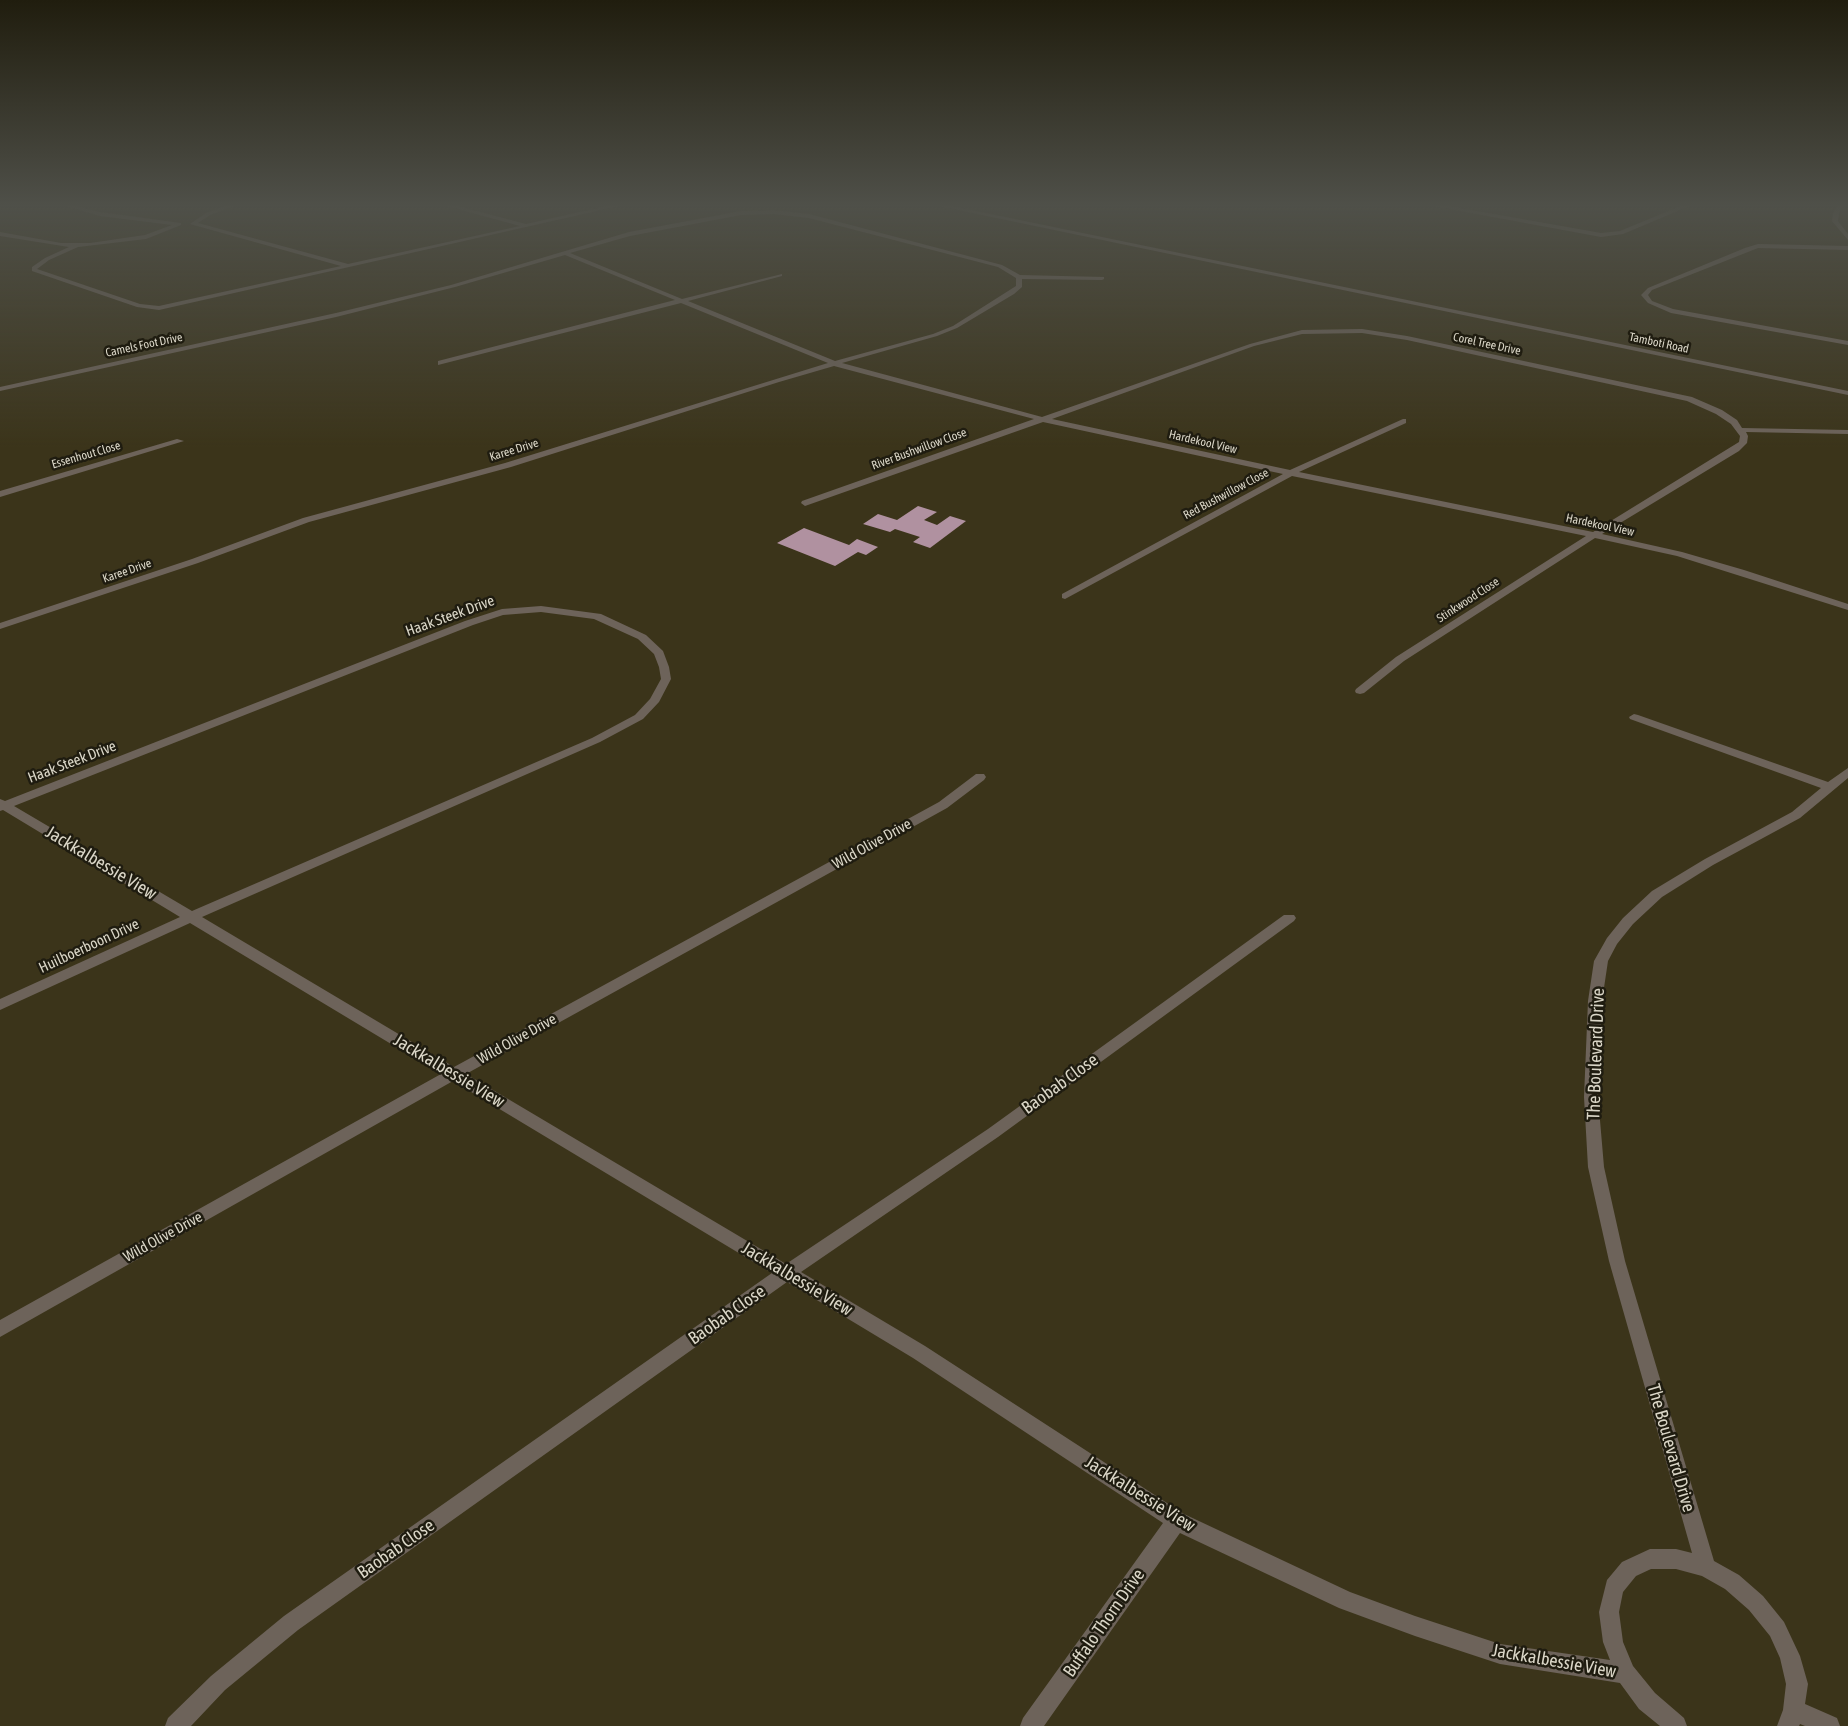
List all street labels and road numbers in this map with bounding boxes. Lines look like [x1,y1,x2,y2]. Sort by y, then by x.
street label: Camels Foot Drive [104,330,184,360]
street label: Corel Tree Drive [1452,330,1522,358]
street label: Tamboti Road [1628,330,1690,356]
street label: River Bushwillow Close [870,425,968,473]
street label: Hardekool View [1168,427,1238,457]
street label: Karee Drive [488,436,540,464]
street label: Essenhout Close [50,438,122,472]
street label: Red Bushwillow Close [1181,465,1271,523]
street label: Hardekool View [1565,511,1635,539]
street label: Karee Drive [101,556,153,586]
street label: Stinkwood Close [1434,574,1502,626]
street label: Haak Steek Drive [403,592,497,640]
street label: Haak Steek Drive [25,737,119,787]
street label: Wild Olive Drive [829,815,915,873]
street label: Jackkalbessie View [42,821,160,905]
street label: Huilboerboon Drive [36,915,142,977]
street label: The Boulevard Drive [1583,988,1609,1120]
street label: Wild Olive Drive [474,1010,560,1068]
street label: Jackkalbessie View [390,1029,508,1113]
street label: Baobab Close [1018,1049,1102,1119]
street label: Wild Olive Drive [120,1208,206,1266]
street label: Jackkalbessie View [738,1237,856,1321]
street label: Baobab Close [684,1281,770,1349]
street label: The Boulevard Drive [1642,1382,1700,1514]
street label: Jackkalbessie View [1081,1452,1199,1536]
street label: Baobab Close [353,1515,439,1583]
street label: Buffalo Thorn Drive [1059,1565,1149,1681]
street label: Jackkalbessie View [1490,1639,1618,1683]

